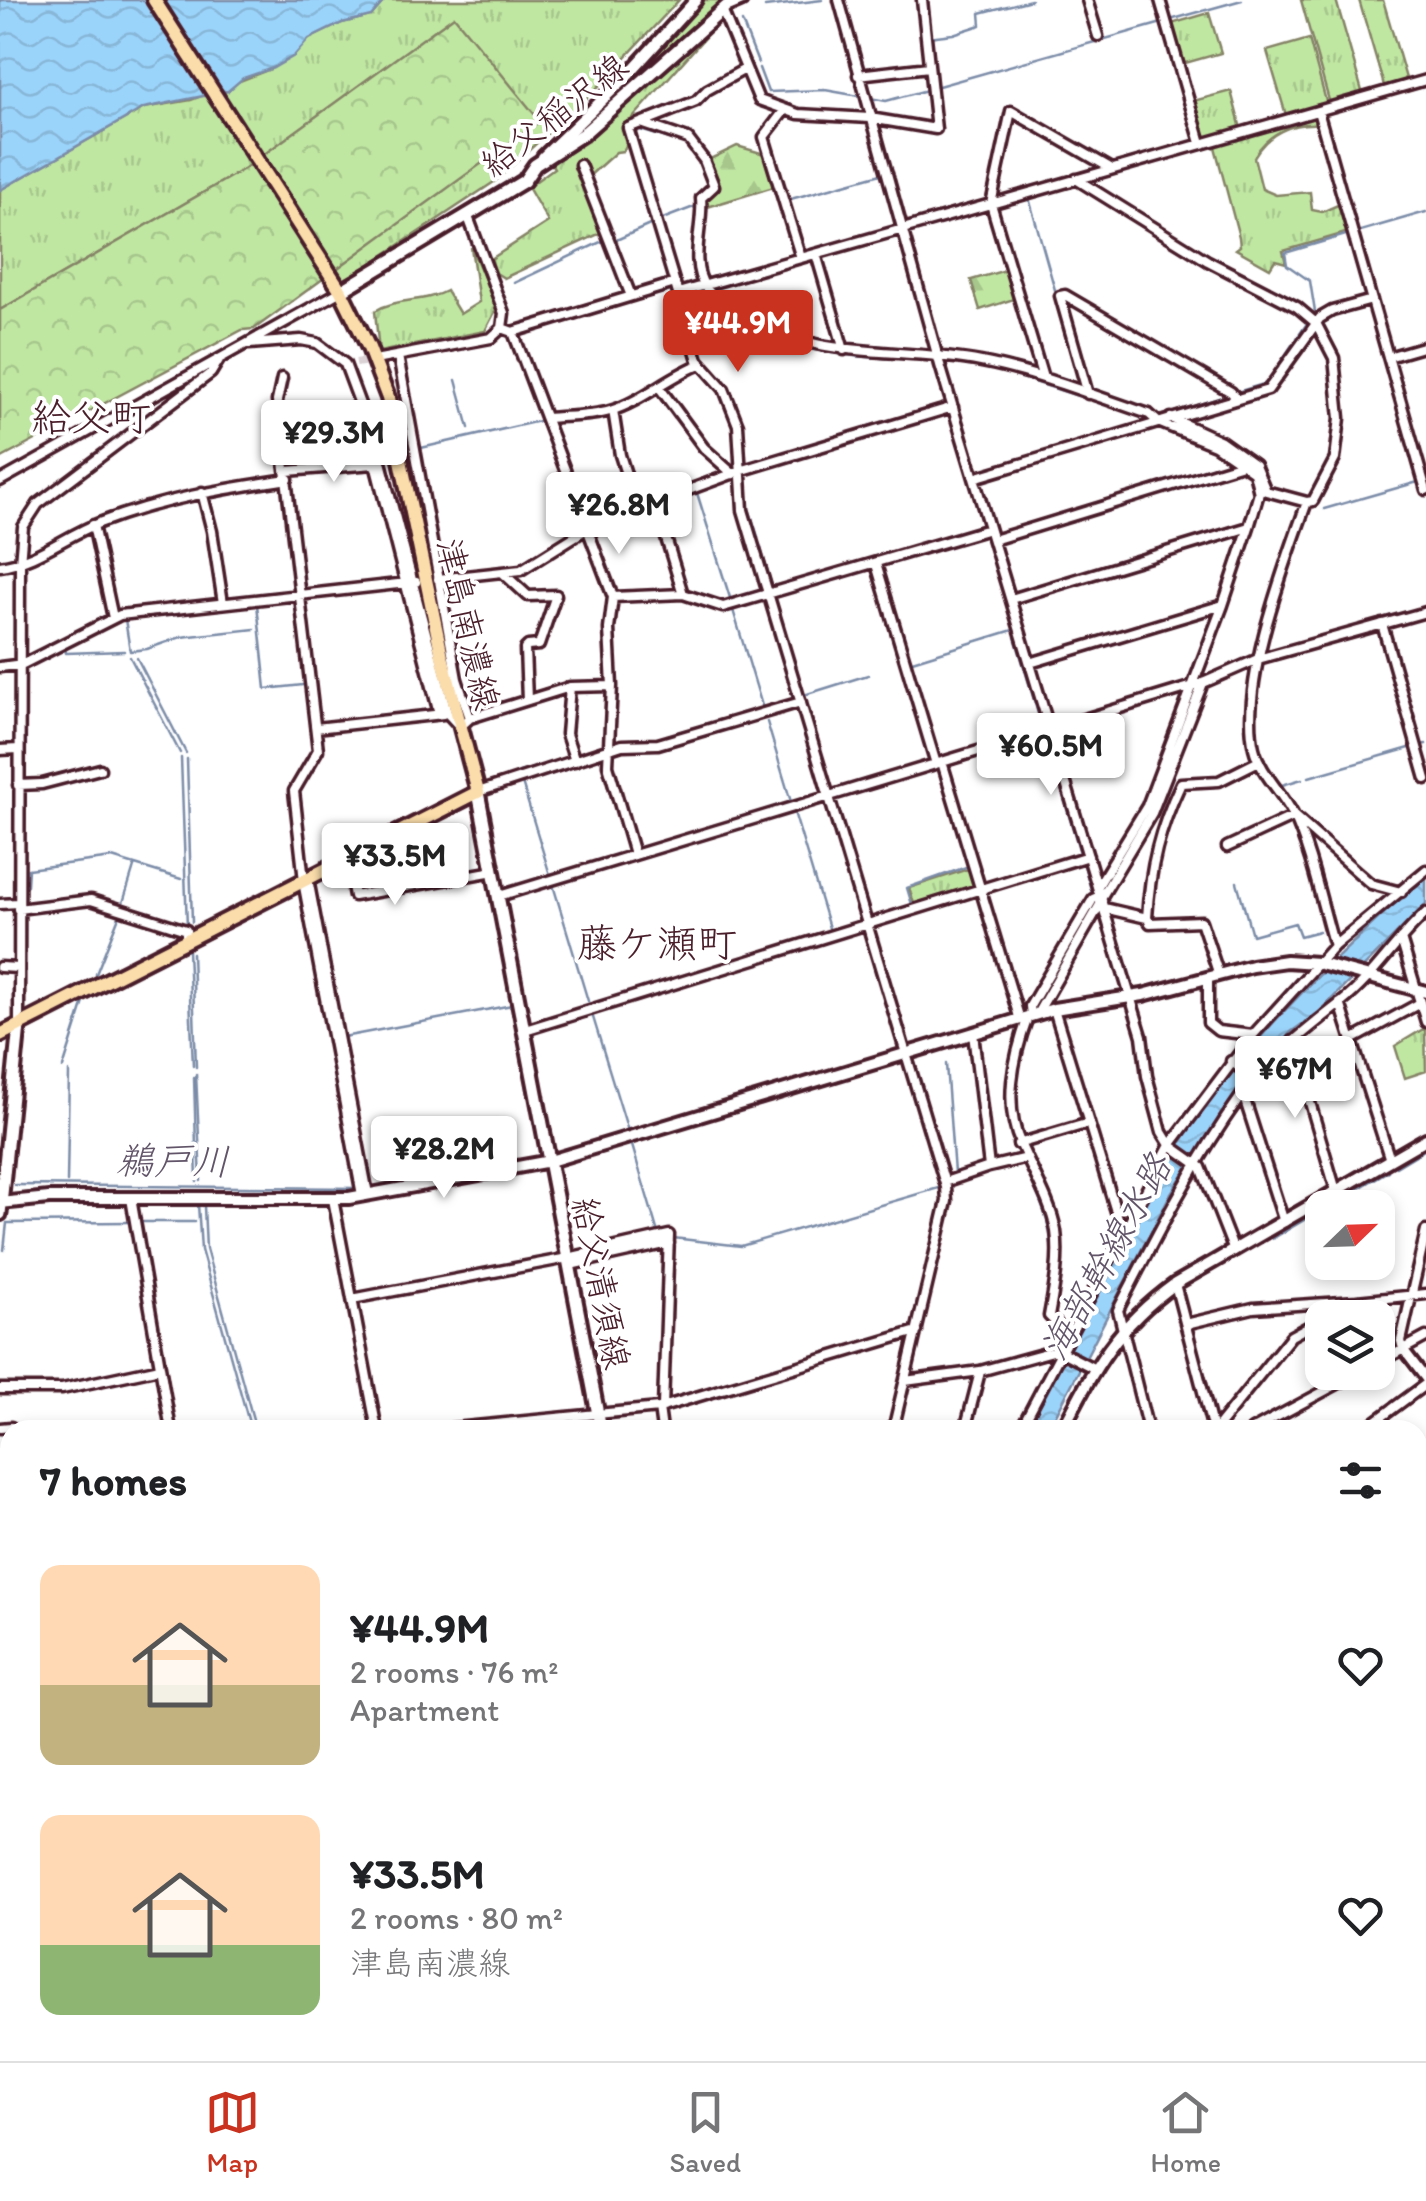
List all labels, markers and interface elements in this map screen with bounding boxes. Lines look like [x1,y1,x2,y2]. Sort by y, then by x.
street label: 給父稲沢線 [472,45,636,185]
pin: ¥44.9M [657,290,819,375]
text: ¥44.9M [685,303,791,341]
district label: 給父町 [31,393,151,441]
pin: ¥29.3M [253,400,415,485]
text: ¥29.3M [283,413,385,451]
pin: ¥26.8M [538,472,700,557]
text: ¥26.8M [568,485,670,523]
street label: 津島南濃線 [428,534,508,714]
pin: ¥60.5M [970,713,1132,798]
text: ¥60.5M [999,726,1103,764]
pin: ¥33.5M [314,823,476,908]
text: ¥33.5M [344,836,446,874]
district label: 藤ケ瀬町 [577,919,737,967]
pin: ¥67M [1236,1036,1354,1121]
text: ¥67M [1257,1049,1333,1087]
pin: ¥28.2M [363,1116,525,1201]
text: ¥28.2M [393,1129,495,1167]
water label: 鵜戸川 [116,1137,230,1185]
water label: 海部幹線水路 [1031,1144,1182,1368]
north arrow [1305,1190,1395,1280]
map controls [1305,1190,1395,1390]
street label: 給父清須線 [564,1193,638,1373]
button: layers [1305,1300,1395,1390]
icon: filters [1333,1453,1388,1508]
text: 7 homes [40,1455,187,1506]
text: ¥44.9M [350,1602,489,1653]
icon: home [120,1605,240,1725]
icon: heart [1333,1638,1388,1693]
text: 2 rooms · 76 m² [350,1653,559,1691]
text: Apartment [350,1691,499,1729]
text: ¥33.5M [350,1848,485,1899]
icon: home [120,1855,240,1975]
icon: heart [1333,1888,1388,1943]
text: 2 rooms · 80 m² [350,1899,563,1937]
text: 津島南濃線 [350,1944,510,1982]
tab: Map [205,2085,260,2179]
tab: Saved [669,2085,741,2179]
tab: Home [1151,2085,1221,2179]

